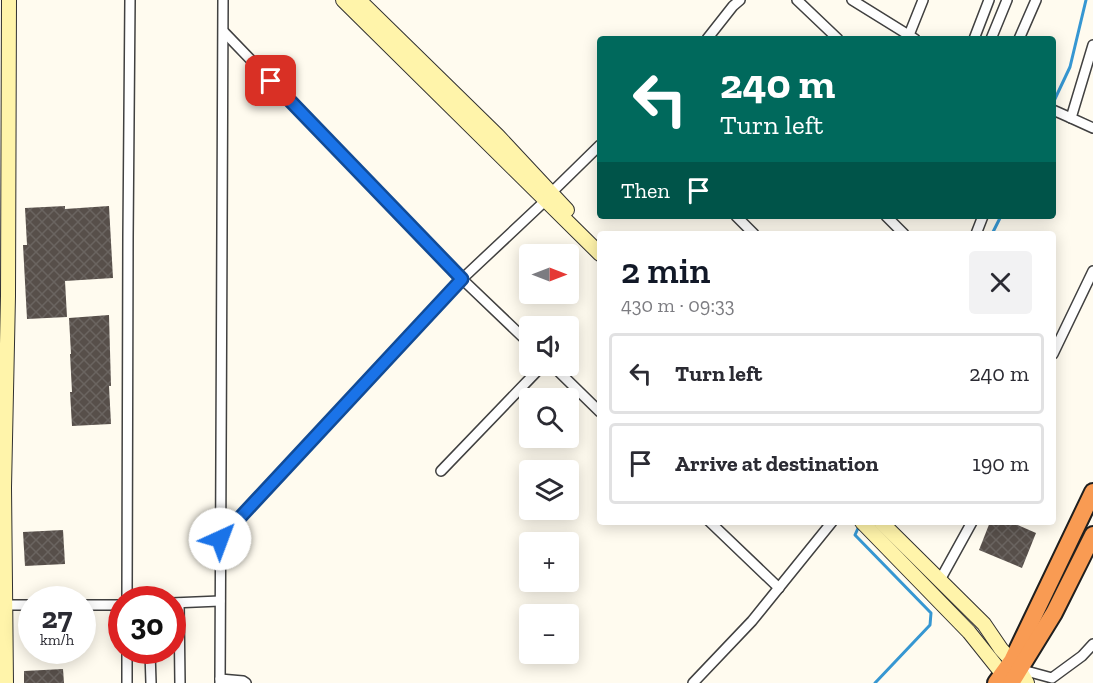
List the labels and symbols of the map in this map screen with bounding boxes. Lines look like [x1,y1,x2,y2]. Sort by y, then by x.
pin [245,55,296,106]
north arrow [519,244,579,304]
position arrow [188,507,252,571]
speed limit sign: 30 [108,586,186,664]

